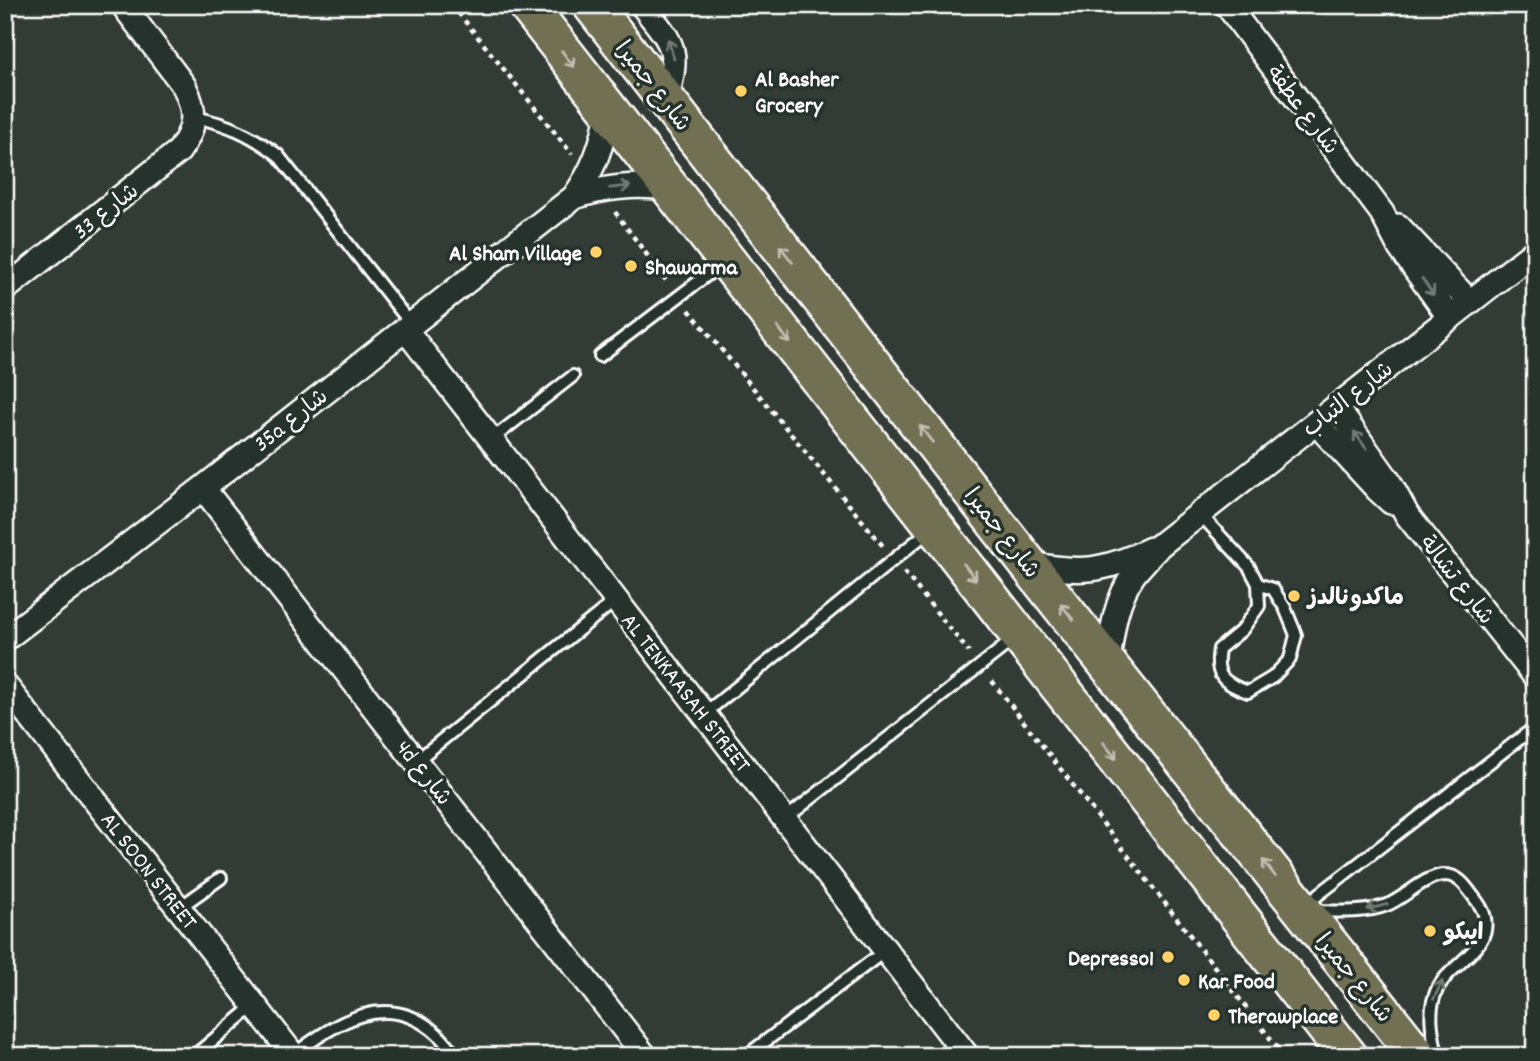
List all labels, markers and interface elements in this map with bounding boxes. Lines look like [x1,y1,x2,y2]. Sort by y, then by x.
street label: شارع جميرا [605,35,697,140]
one-way arrow [663,38,676,60]
one-way arrow [561,49,576,68]
street label: شارع عطفة [1257,59,1346,163]
place label: Al Basher Grocery [755,65,839,124]
marker: Al Basher Grocery [733,83,749,99]
street label: شارع 33 [67,177,147,249]
one-way arrow [608,180,631,193]
place label: Al Sham Village [449,239,582,272]
marker: Al Sham Village [588,244,604,260]
one-way arrow [779,246,794,264]
place label: Shawarma [645,253,738,286]
marker: Shawarma [623,258,639,274]
one-way arrow [1420,277,1435,296]
one-way arrow [776,326,791,344]
street label: شارع التباب [1297,355,1402,447]
street label: 35a شارع [248,382,336,461]
one-way arrow [919,425,934,443]
one-way arrow [1352,431,1367,450]
street label: شارع جميرا [954,482,1046,587]
street label: شارع تشالة [1410,529,1501,633]
one-way arrow [962,562,977,580]
place label: ماكدونالدز [1306,583,1404,616]
marker: ماكدونالدز [1286,588,1302,604]
one-way arrow [1059,604,1075,622]
street label: AL TENKAASAH STREET [611,607,757,781]
street label: 4d شارع [386,734,458,814]
one-way arrow [1102,741,1117,760]
street label: AL SOON STREET [91,806,204,938]
one-way arrow [1261,859,1276,878]
one-way arrow [1366,901,1389,914]
place label: ايبكو [1442,918,1484,951]
marker: ايبكو [1422,923,1438,939]
street label: شارع جميرا [1306,927,1399,1031]
place label: Depresso1 [1068,944,1154,977]
marker: Depresso1 [1160,949,1176,965]
place label: Kar Food [1198,967,1275,1000]
marker: Kar Food [1176,972,1192,988]
one-way arrow [1432,980,1446,1000]
place label: Therawplace [1228,1002,1338,1035]
marker: Therawplace [1206,1007,1222,1023]

